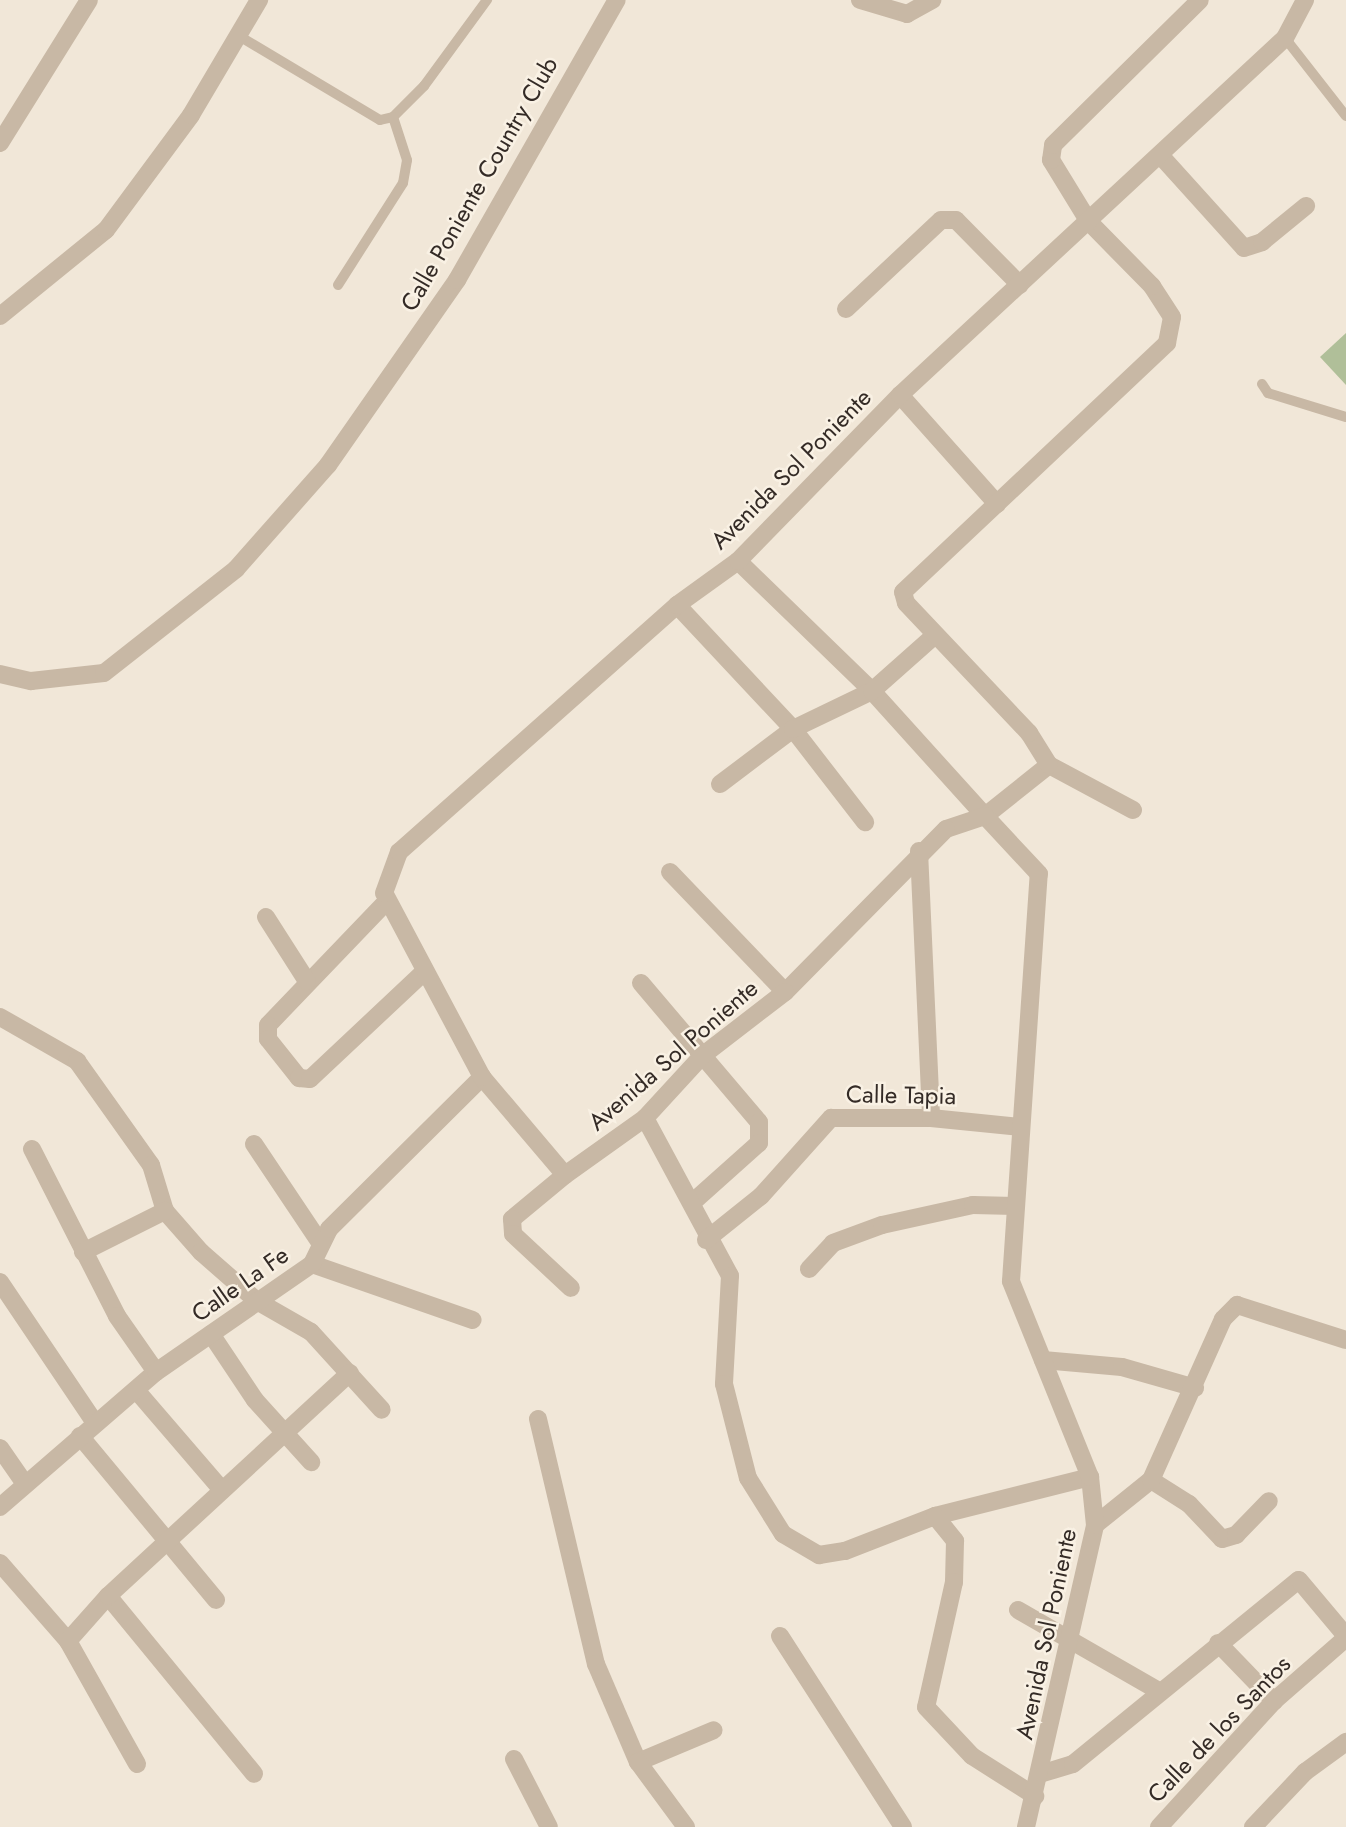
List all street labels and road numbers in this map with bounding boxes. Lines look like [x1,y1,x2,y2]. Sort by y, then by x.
street label: Calle Poniente Country Club [394,52,564,316]
street label: Avenida Sol Poniente [705,383,877,555]
street label: Avenida Sol Poniente [582,974,764,1136]
street label: Calle Tapia [846,1080,956,1110]
street label: Calle La Fe [186,1240,294,1328]
street label: Avenida Sol Poniente [1010,1526,1082,1742]
street label: Calle de los Santos [1142,1650,1296,1808]

